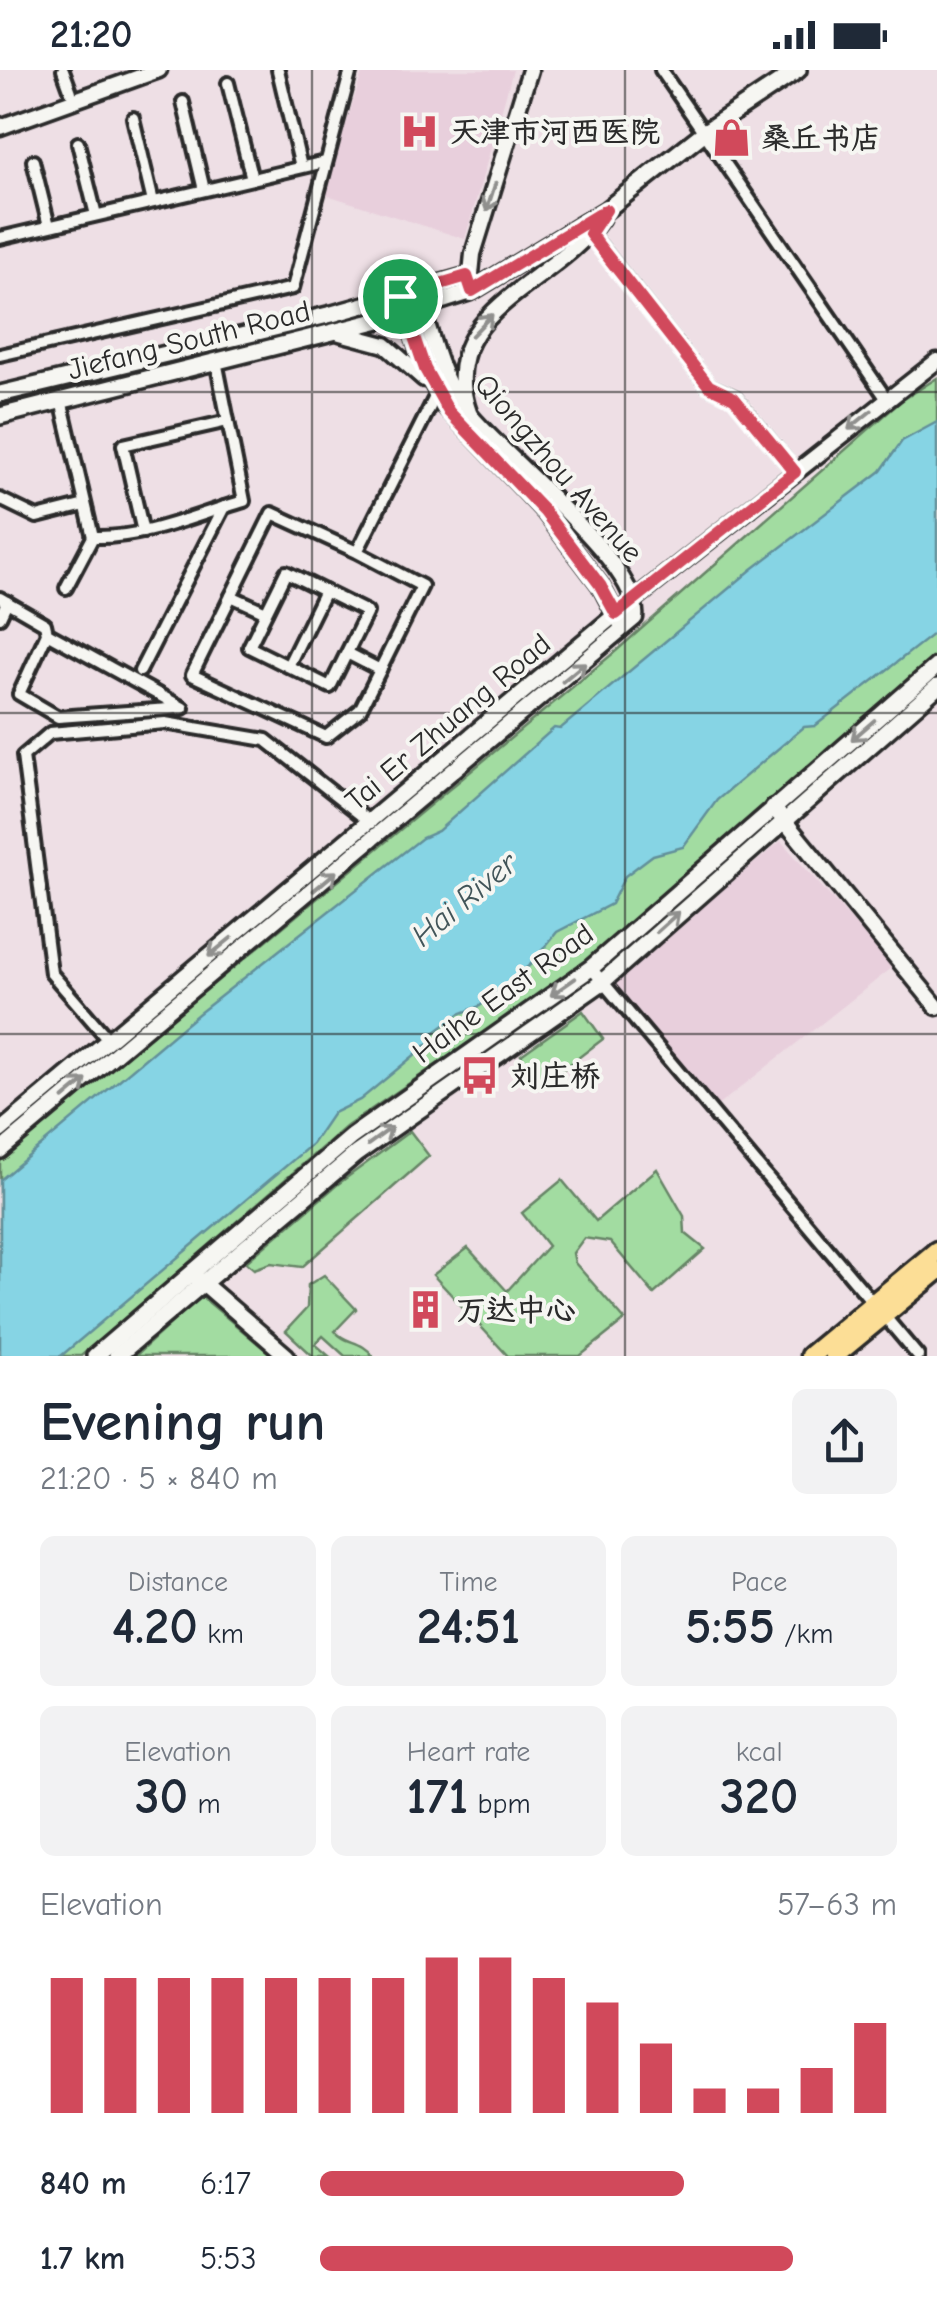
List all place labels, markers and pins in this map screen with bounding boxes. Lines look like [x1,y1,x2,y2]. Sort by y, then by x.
hospital icon: 天津市河西医院 [399,111,441,153]
place label: 天津市河西医院 [450,115,660,150]
shop icon: 桑丘书店 [710,117,752,159]
place label: 桑丘书店 [761,121,881,156]
pin [358,254,443,339]
bus stop icon: 刘庄桥 [459,1055,501,1097]
place label: 刘庄桥 [510,1059,600,1094]
building icon: 万达中心 [405,1289,447,1331]
place label: 万达中心 [456,1293,576,1328]

